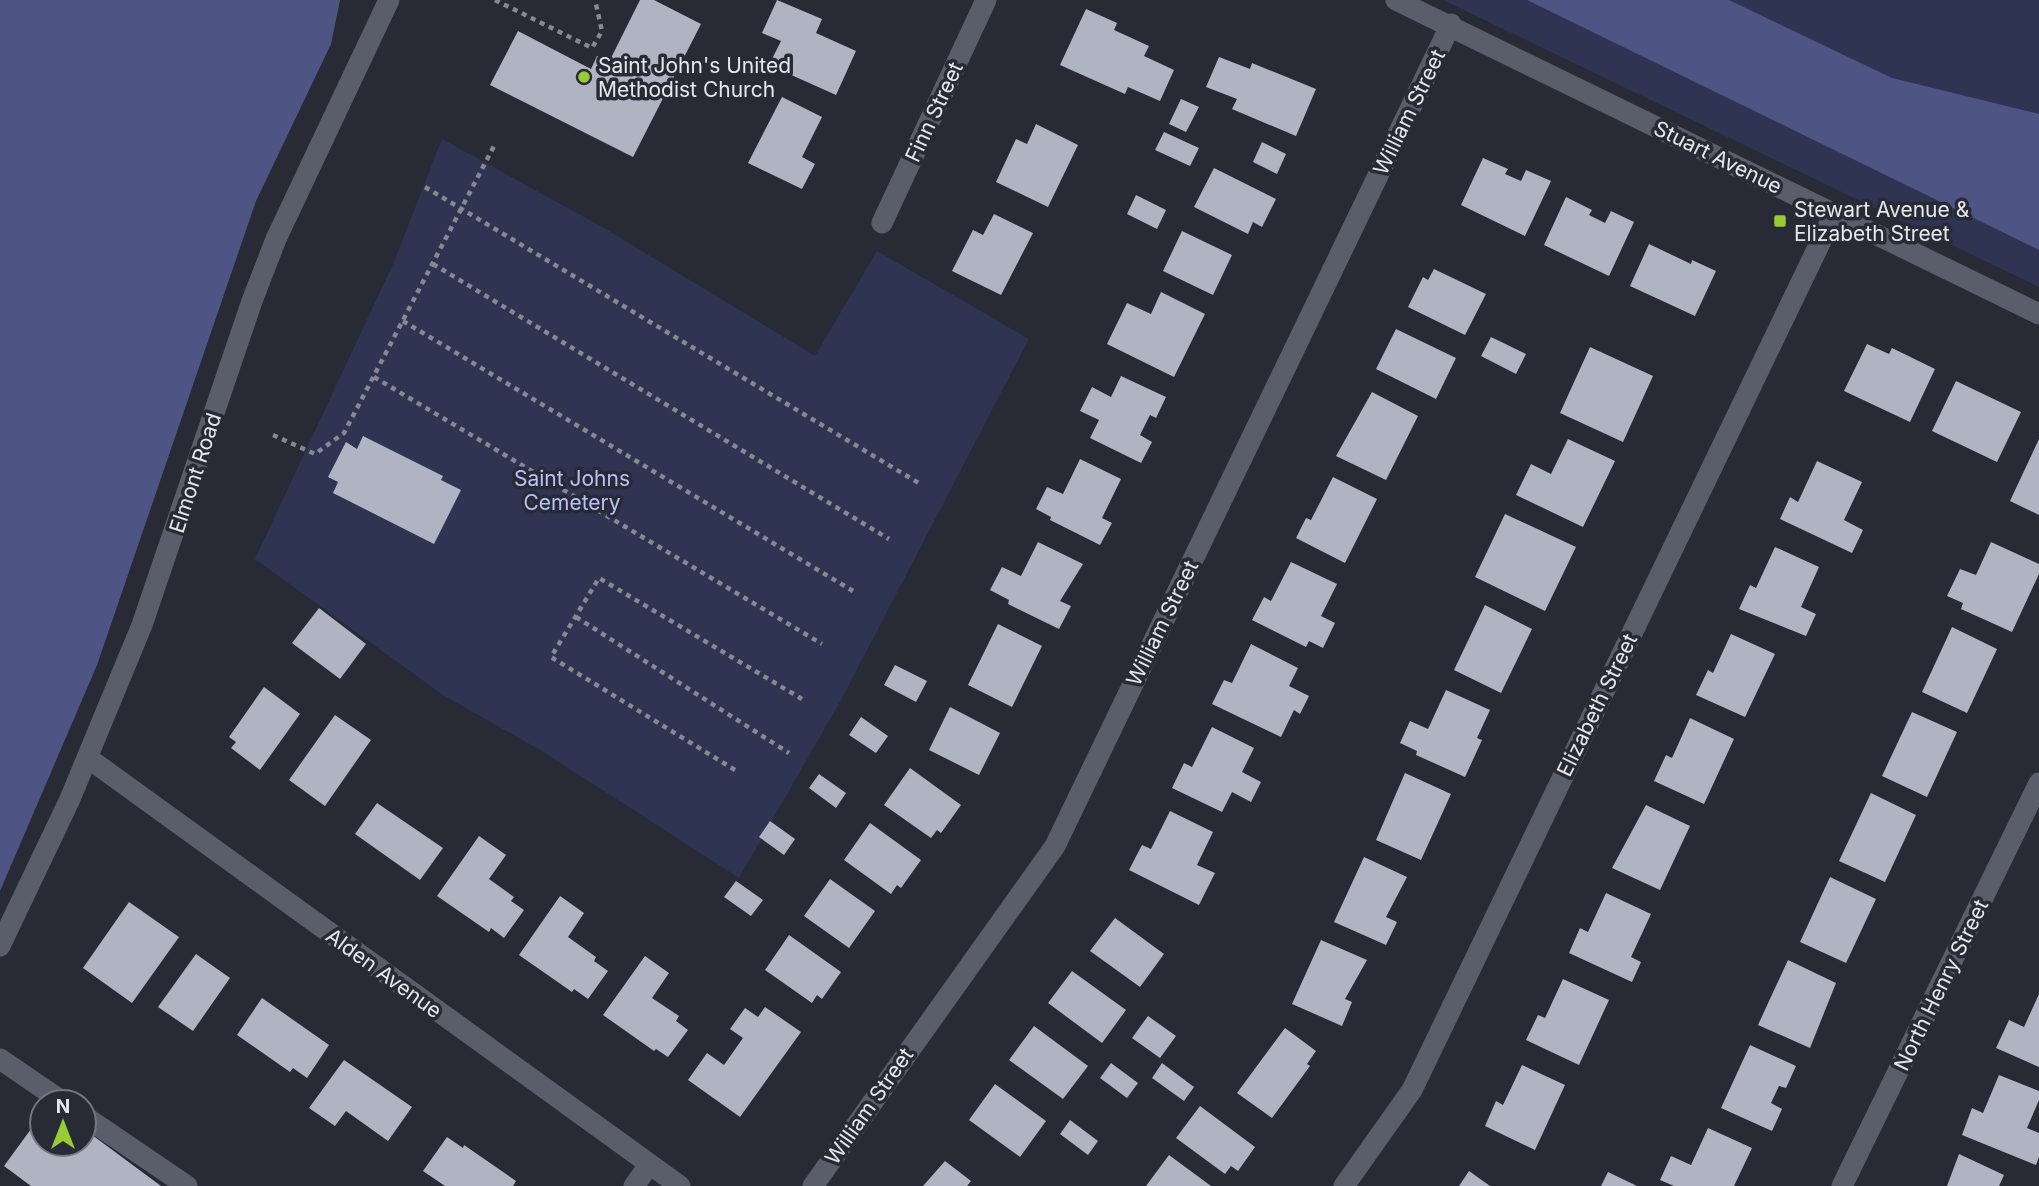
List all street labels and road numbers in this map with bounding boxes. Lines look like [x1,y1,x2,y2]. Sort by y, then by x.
street label: William Street [1368,45,1450,179]
street label: Finn Street [900,58,968,166]
street label: Stuart Avenue [1650,115,1786,199]
street label: Elmont Road [164,410,226,536]
street label: William Street [1121,556,1203,690]
street label: Elizabeth Street [1552,629,1642,780]
street label: North Henry Street [1889,895,1993,1075]
street label: Alden Avenue [321,923,447,1023]
street label: William Street [820,1043,918,1169]

